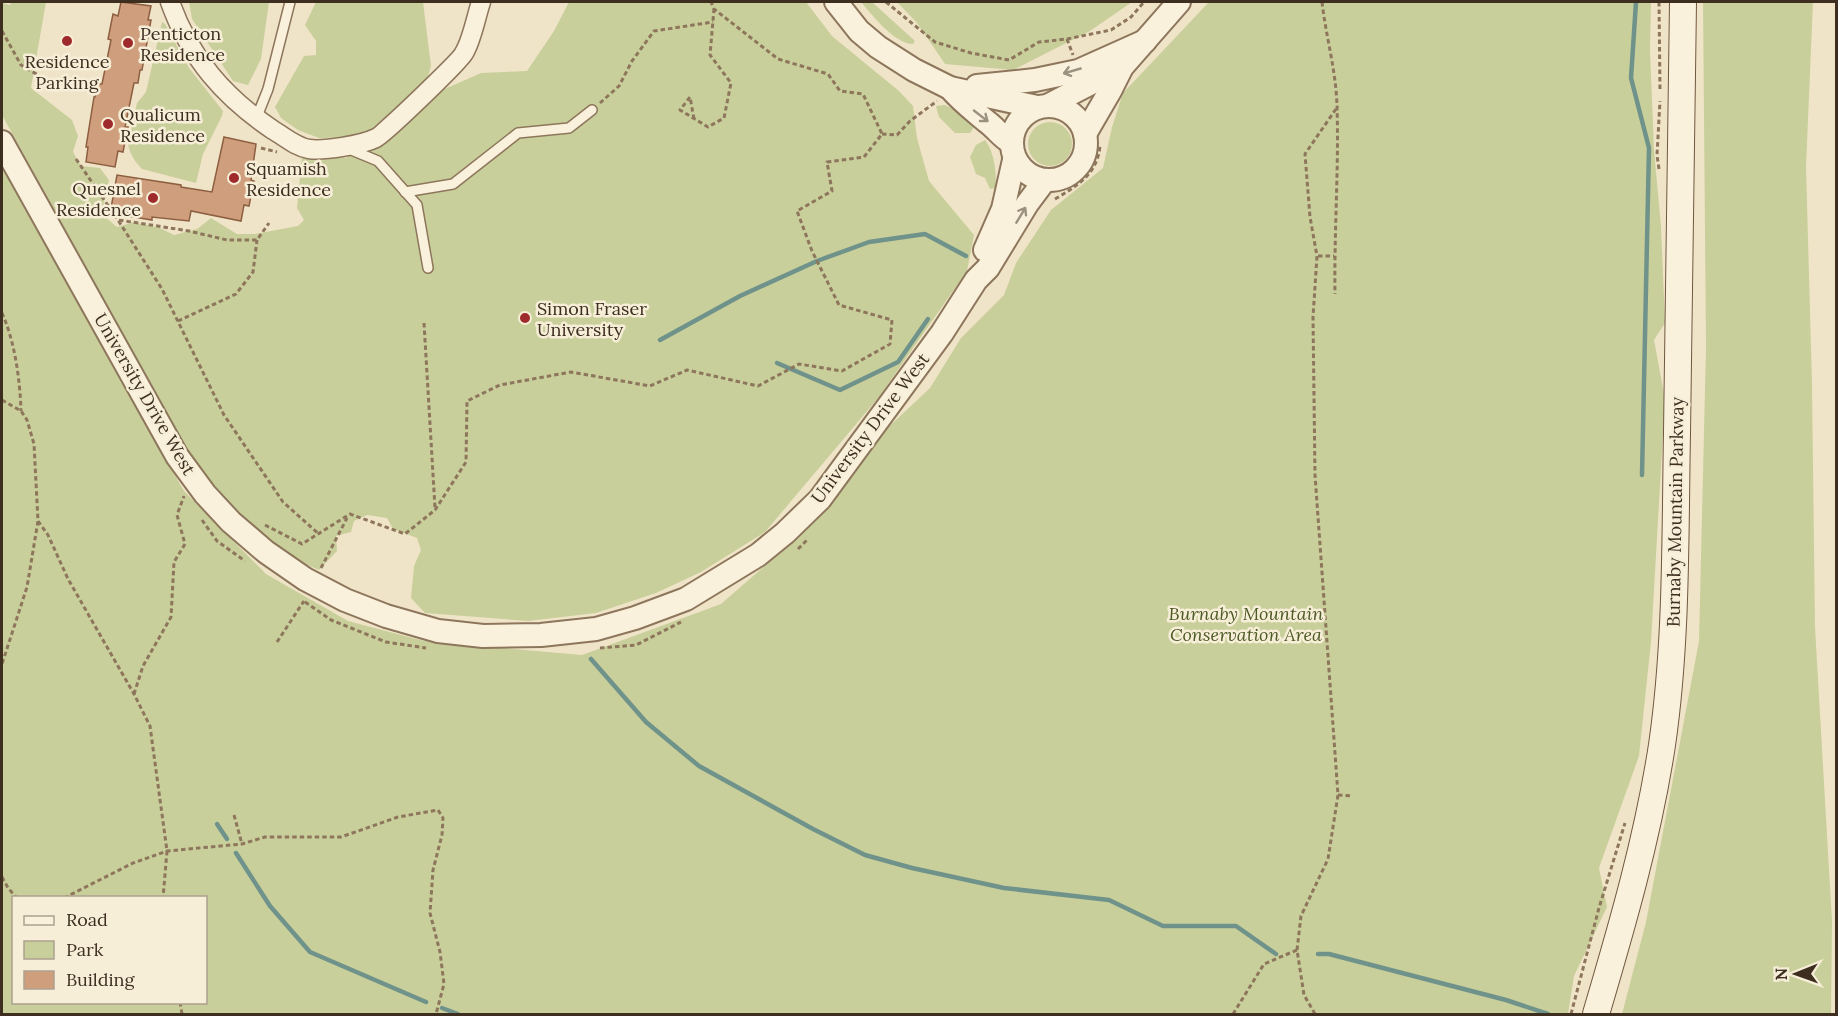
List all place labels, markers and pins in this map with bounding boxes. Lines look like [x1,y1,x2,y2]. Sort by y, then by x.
place label: Penticton Residence [140,22,225,66]
marker: Residence Parking [60,34,74,48]
marker: Penticton Residence [121,36,135,50]
place label: Residence Parking [24,50,110,94]
place label: Qualicum Residence [120,103,205,147]
marker: Qualicum Residence [101,117,115,131]
place label: Squamish Residence [246,157,331,201]
marker: Squamish Residence [227,171,241,185]
place label: Quesnel Residence [56,177,141,221]
marker: Quesnel Residence [146,191,160,205]
place label: Simon Fraser University [537,297,647,341]
marker: Simon Fraser University [518,311,532,325]

